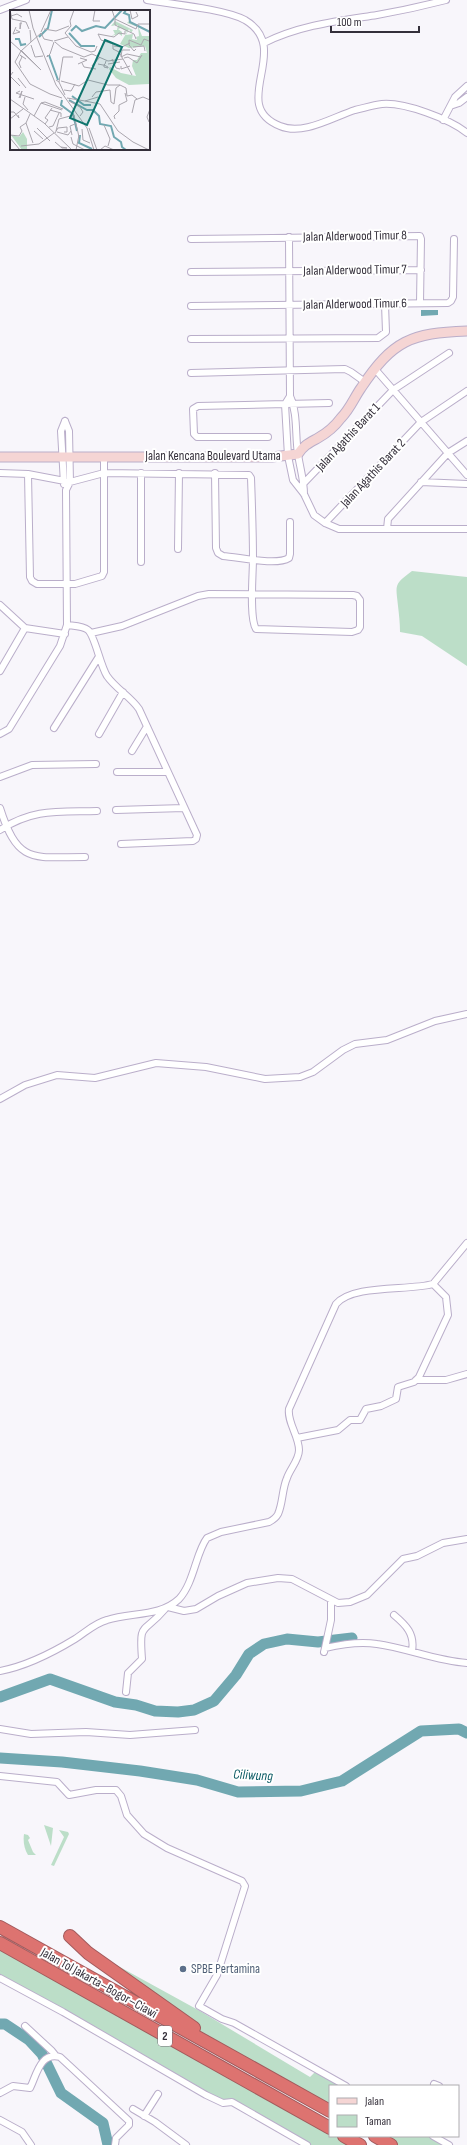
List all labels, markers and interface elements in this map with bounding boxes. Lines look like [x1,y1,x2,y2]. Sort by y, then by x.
scale bar [331,8,419,34]
inset map [10,10,150,150]
text: 100 m [337,15,362,30]
street label: Jalan Alderwood Timur 8 [302,227,407,245]
street label: Jalan Alderwood Timur 7 [302,261,408,279]
street label: Jalan Alderwood Timur 6 [302,295,407,313]
street label: Jalan Agathis Barat 1 [312,399,384,475]
street label: Jalan Agathis Barat 2 [336,435,409,511]
street label: Jalan Kencana Boulevard Utama [144,448,281,464]
water label: Ciliwung [233,1765,274,1785]
street label: Jalan Tol Jakarta–Bogor–Ciawi [37,1944,160,2022]
place label: SPBE Pertamina [191,1961,260,1977]
marker: SPBE Pertamina [178,1964,188,1974]
road number: 2 [158,2026,172,2046]
legend [329,2085,459,2137]
text: Jalan [364,2094,384,2109]
text: Taman [365,2114,391,2129]

